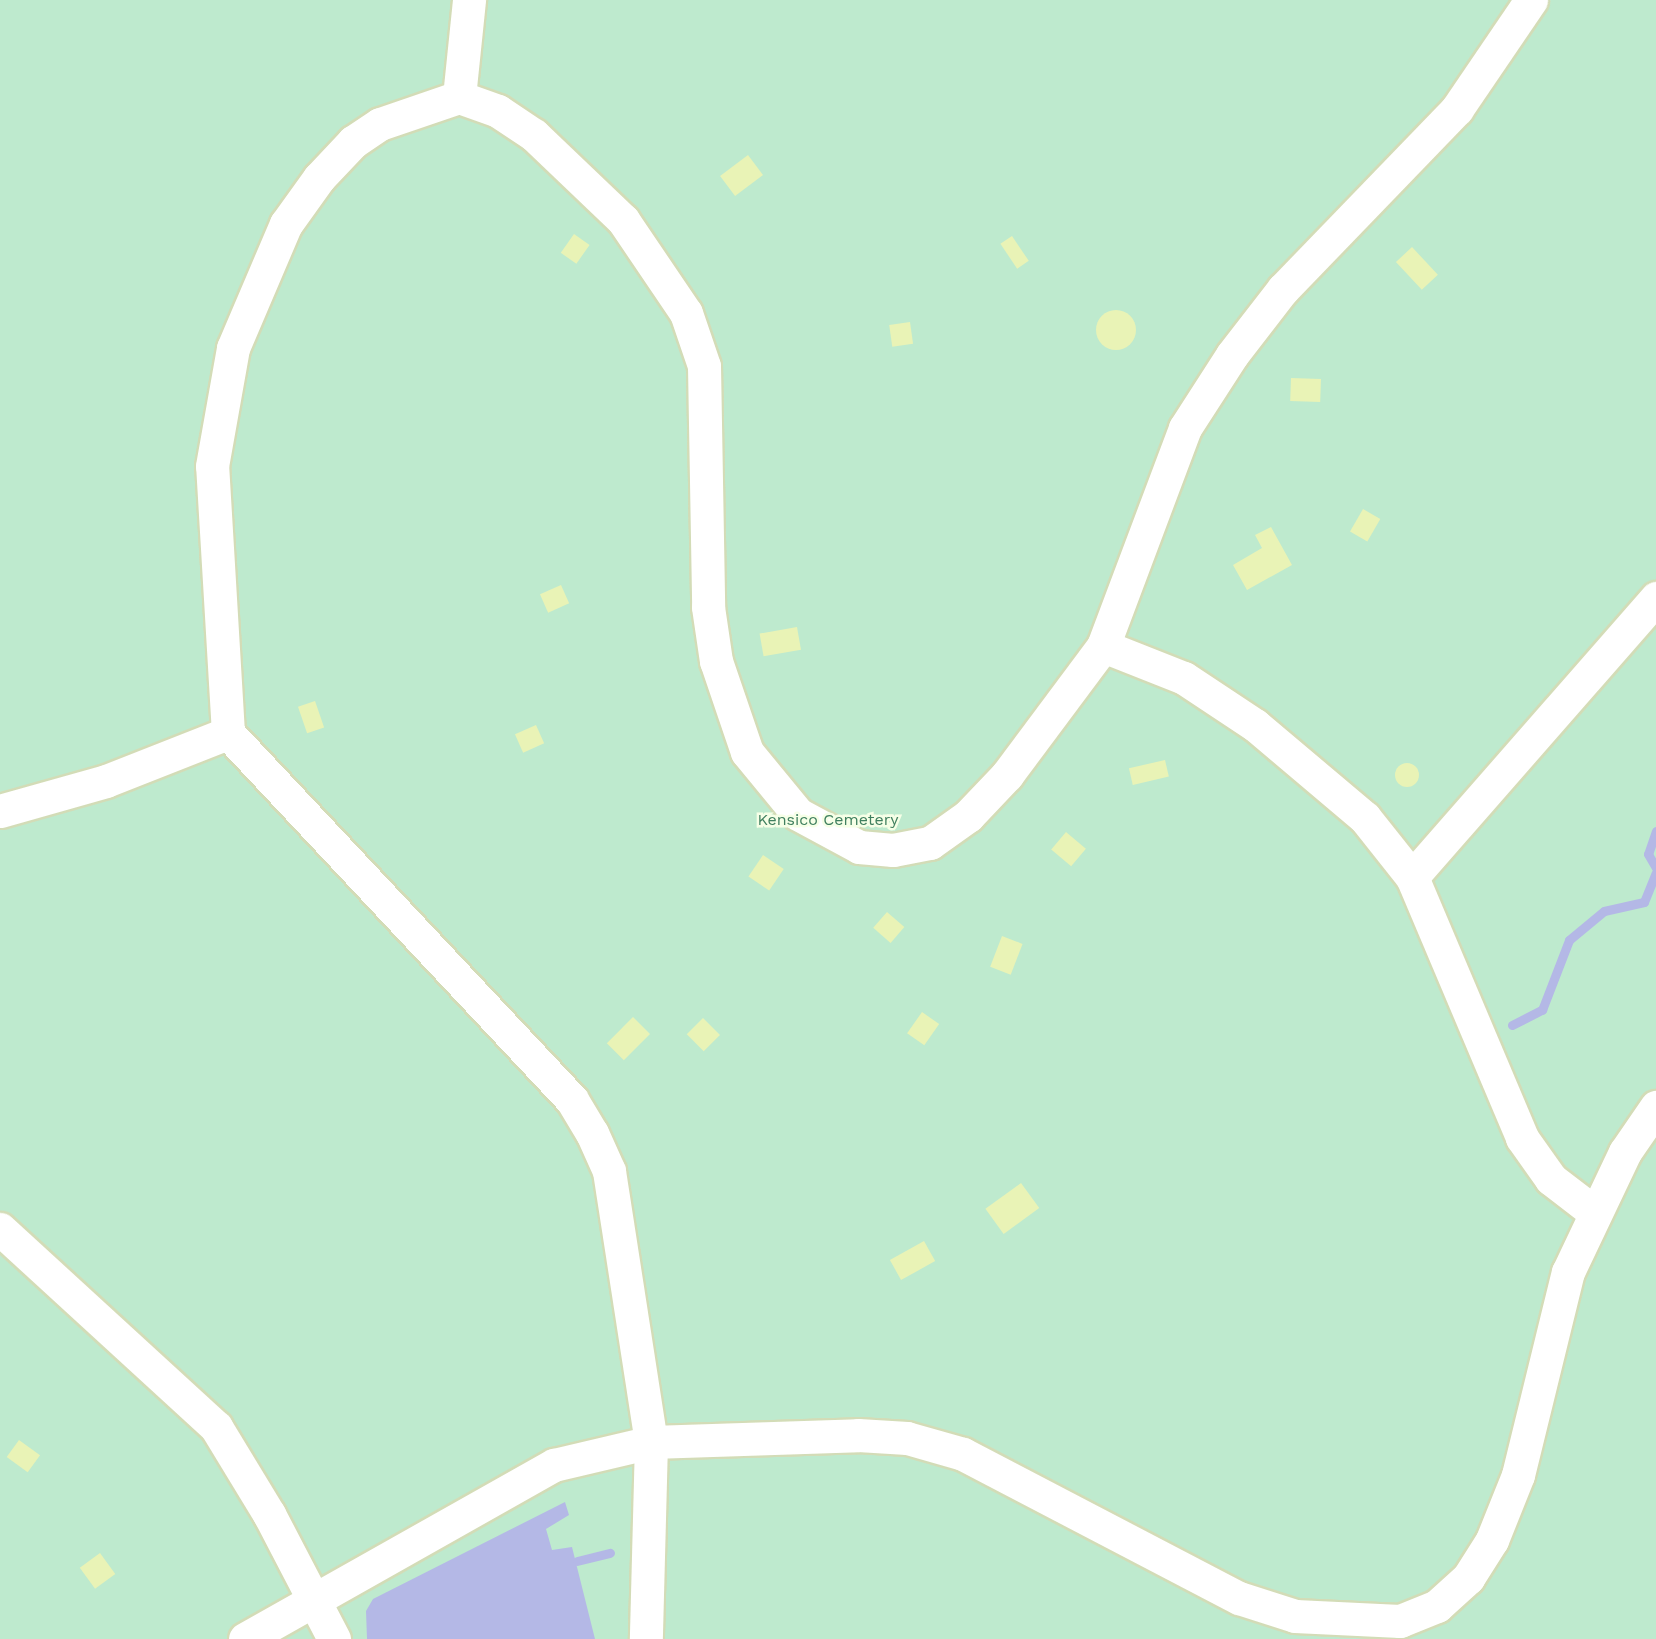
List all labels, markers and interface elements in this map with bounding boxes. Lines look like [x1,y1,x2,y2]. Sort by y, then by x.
park label: Kensico Cemetery [758,810,898,830]

